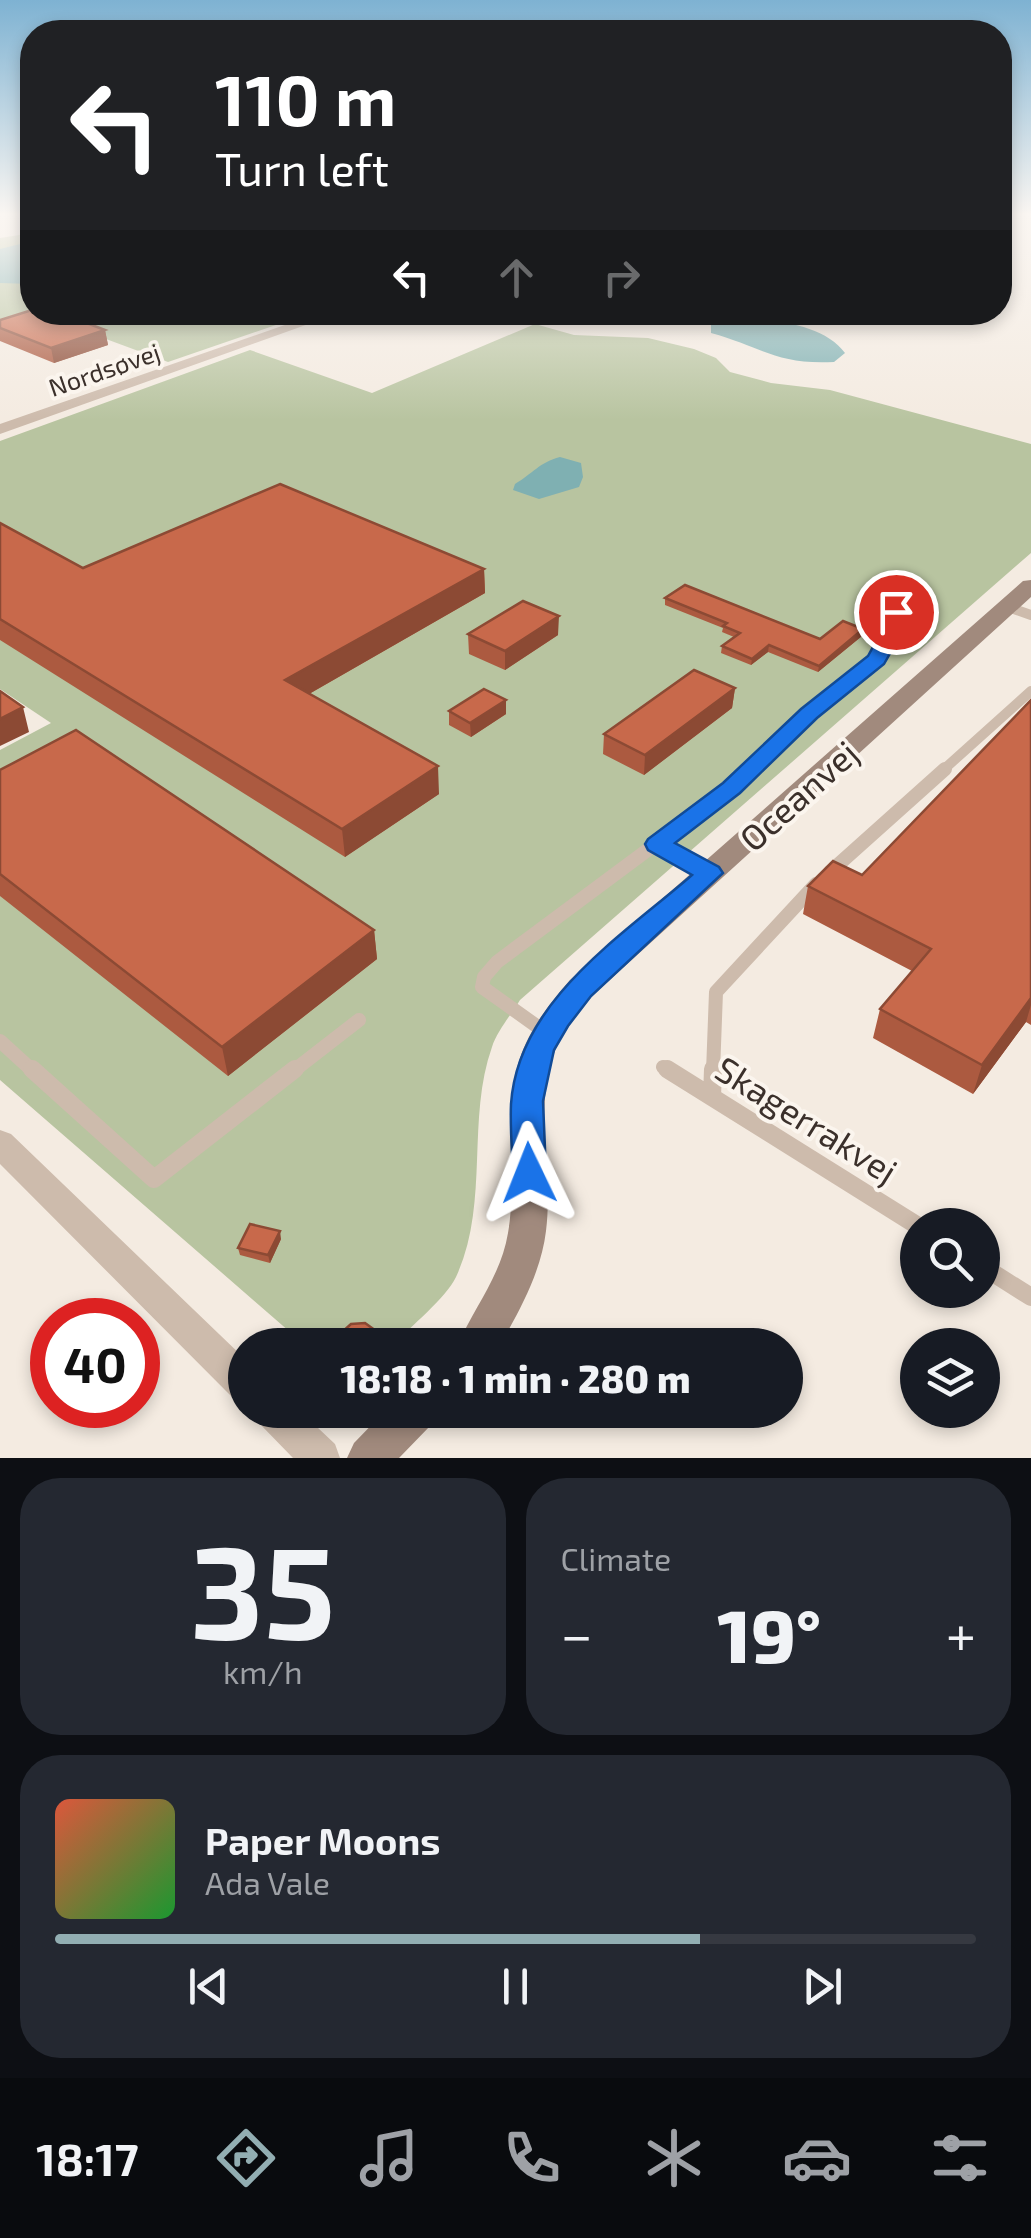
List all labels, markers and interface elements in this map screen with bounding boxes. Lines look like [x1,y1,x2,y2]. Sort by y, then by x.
text: 110 m [215,56,396,140]
icon: left [50,60,180,190]
text: Turn left [215,141,389,195]
icon: left [384,250,439,305]
icon: ahead [489,250,544,305]
icon: right [594,250,649,305]
street label: Nordsøvej [44,336,164,402]
pin [854,570,939,655]
icon: arrive [869,585,924,640]
street label: Oceanvej [730,731,866,859]
street label: Skagerrakvej [709,1047,905,1191]
position arrow [477,1121,581,1225]
map controls [900,1208,1000,1428]
button: search [900,1208,1000,1308]
speed limit sign: 40 [30,1298,160,1428]
button: layers [900,1328,1000,1428]
text: 18:18 · 1 min · 280 m [340,1355,691,1401]
text: 35 [190,1509,335,1665]
text: Climate [561,1539,671,1577]
text: 19° [717,1588,821,1678]
text: − [561,1600,593,1666]
text: + [946,1600,976,1666]
text: km/h [223,1652,302,1690]
text: Paper Moons [205,1817,441,1863]
text: Ada Vale [205,1863,330,1901]
icon: previous [181,1959,236,2014]
icon: pause [488,1959,543,2014]
icon: next [795,1959,850,2014]
icon: directions [211,2123,281,2193]
icon: music [354,2123,424,2193]
icon: phone [497,2123,567,2193]
icon: climate [639,2123,709,2193]
icon: car [782,2123,852,2193]
icon: filters [925,2123,995,2193]
text: 18:17 [36,2131,139,2185]

